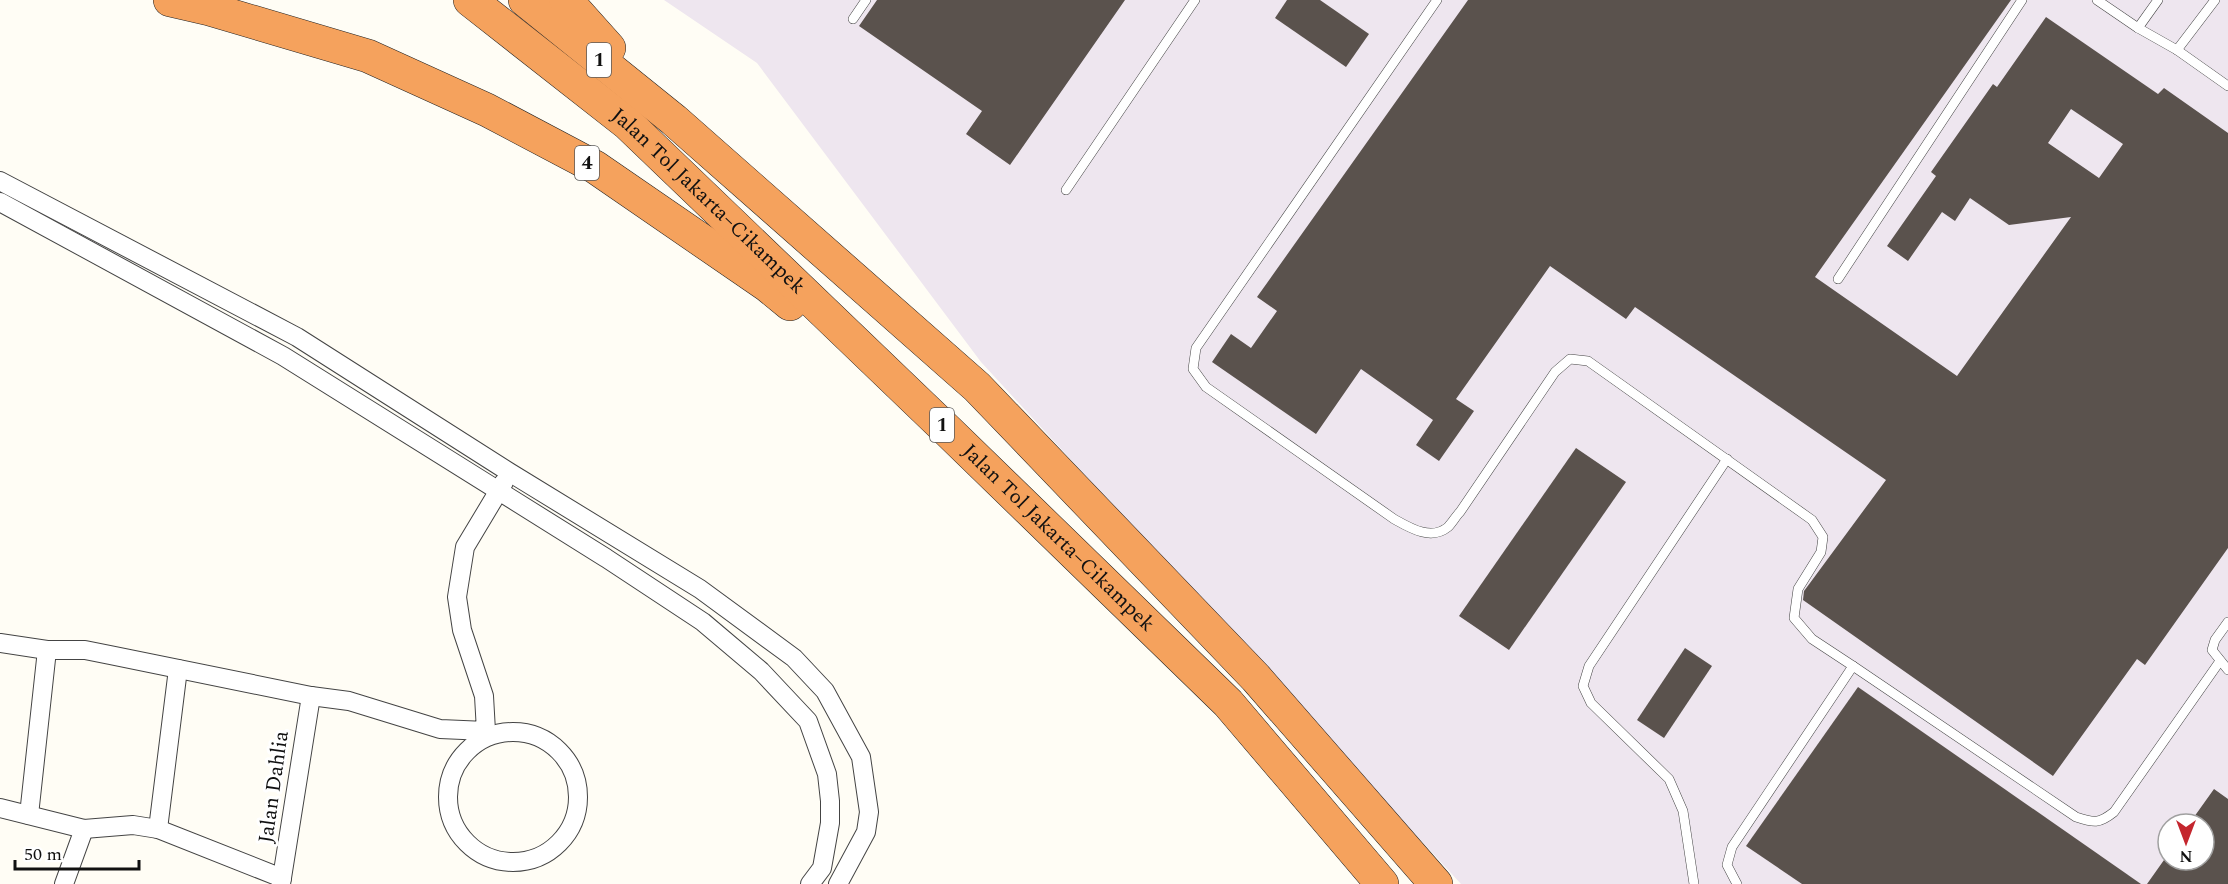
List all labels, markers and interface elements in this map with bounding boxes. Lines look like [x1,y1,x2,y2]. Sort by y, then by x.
road number: 1 [587,43,611,77]
street label: Jalan Tol Jakarta–Cikampek [604,100,813,302]
road number: 4 [575,146,599,180]
road number: 1 [930,408,954,442]
street label: Jalan Tol Jakarta–Cikampek [954,437,1162,640]
street label: Jalan Dahlia [250,728,298,845]
north arrow [2156,812,2216,872]
scale bar [15,833,140,871]
text: 50 m [24,841,62,868]
text: N [2179,844,2193,868]

